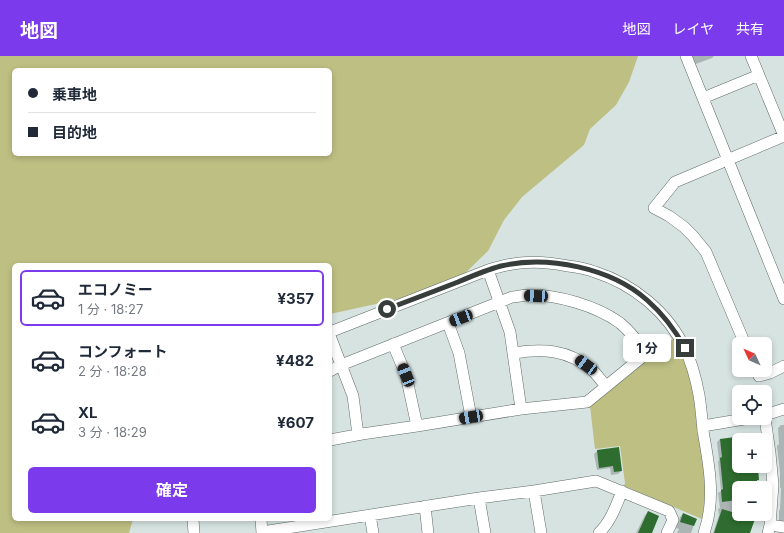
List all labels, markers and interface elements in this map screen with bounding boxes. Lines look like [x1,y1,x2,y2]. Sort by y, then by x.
text: 地図 [20,19,58,42]
text: 地図 [622,20,650,37]
text: レイヤ [672,20,714,37]
text: 共有 [736,20,764,37]
text: 乗車地 [52,85,97,104]
text: 目的地 [52,123,97,142]
icon: car [30,280,66,316]
text: エコノミー [78,280,153,299]
text: ¥357 [277,289,314,308]
car [524,289,548,303]
route start [378,300,396,318]
text: 1 分 · 18:27 [78,301,143,317]
car [448,308,474,328]
callout: 1 分 [623,334,671,362]
north arrow [732,337,772,377]
map controls [732,337,772,521]
route end [676,339,694,357]
text: 1 分 [636,340,658,356]
icon: car [30,342,66,378]
text: コンフォート [78,342,168,361]
text: ¥482 [276,351,314,370]
car [573,353,599,377]
car [396,362,416,388]
text: 2 分 · 18:28 [78,363,147,379]
button: locate [732,385,772,425]
text: XL [78,403,98,422]
icon: car [30,404,66,440]
car [458,409,484,425]
text: ¥607 [277,413,314,432]
text: 3 分 · 18:29 [78,424,147,440]
button: + [732,433,772,473]
button: 確定 [28,467,316,513]
button: − [732,481,772,521]

